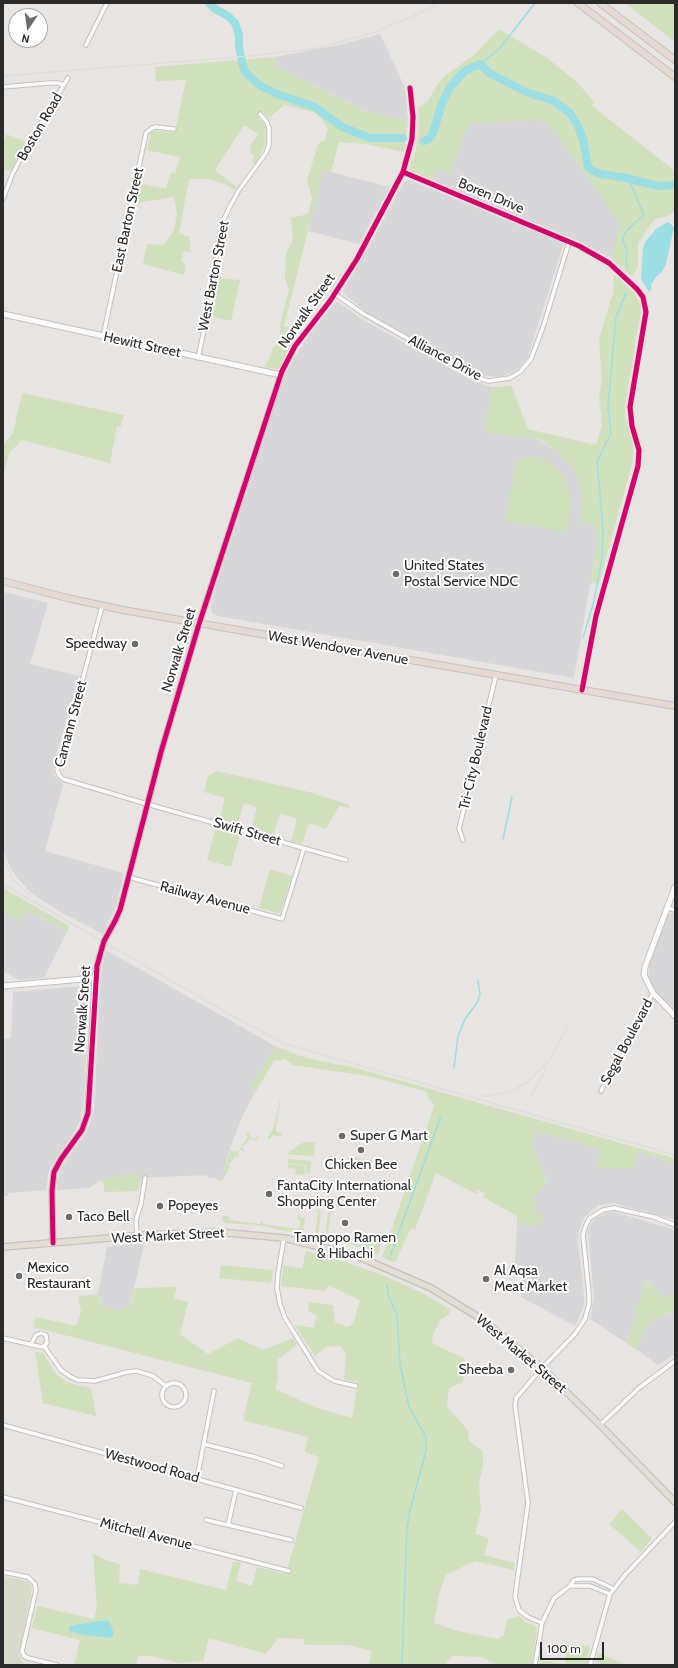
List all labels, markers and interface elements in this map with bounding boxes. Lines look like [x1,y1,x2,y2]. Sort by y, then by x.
north arrow [8,8,48,48]
text: N [20,31,31,46]
street label: Boston Road [14,90,66,164]
street label: East Barton Street [109,166,147,274]
street label: Boren Drive [456,175,526,217]
street label: West Barton Street [195,219,233,333]
street label: Norwalk Street [275,270,339,352]
street label: Hewitt Street [102,329,182,361]
street label: Alliance Drive [405,332,485,384]
place label: United States Postal Service NDC [404,558,518,590]
marker: United States Postal Service NDC [391,569,401,579]
street label: Norwalk Street [158,606,200,694]
street label: West Wendover Avenue [266,627,410,669]
place label: Speedway [65,636,127,652]
marker: Speedway [130,639,140,649]
street label: Camann Street [51,679,91,769]
street label: Tri-City Boulevard [456,705,496,811]
street label: Swift Street [211,814,283,850]
street label: Railway Avenue [158,878,252,918]
street label: Norwalk Street [72,965,94,1053]
street label: Segal Boulevard [597,996,657,1088]
place label: Super G Mart [350,1128,428,1144]
marker: Super G Mart [337,1131,347,1141]
marker: Chicken Bee [356,1145,366,1155]
place label: Chicken Bee [325,1157,397,1173]
place label: FantaCity International Shopping Center [277,1178,411,1210]
marker: FantaCity International Shopping Center [264,1189,274,1199]
place label: Popeyes [168,1198,218,1214]
marker: Popeyes [155,1201,165,1211]
place label: Taco Bell [77,1209,130,1225]
marker: Taco Bell [64,1212,74,1222]
marker: Tampopo Ramen & Hibachi [340,1218,350,1228]
street label: West Market Street [111,1225,225,1247]
place label: Tampopo Ramen & Hibachi [294,1230,396,1262]
place label: Mexico Restaurant [27,1260,90,1292]
place label: Al Aqsa Meat Market [494,1263,567,1296]
marker: Mexico Restaurant [14,1271,24,1281]
marker: Al Aqsa Meat Market [481,1274,491,1284]
street label: West Market Street [472,1311,570,1397]
place label: Sheeba [458,1362,503,1378]
marker: Sheeba [506,1365,516,1375]
street label: Westwood Road [103,1445,201,1487]
street label: Mitchell Avenue [98,1514,194,1554]
scale bar [542,1634,606,1660]
text: 100 m [547,1641,581,1656]

